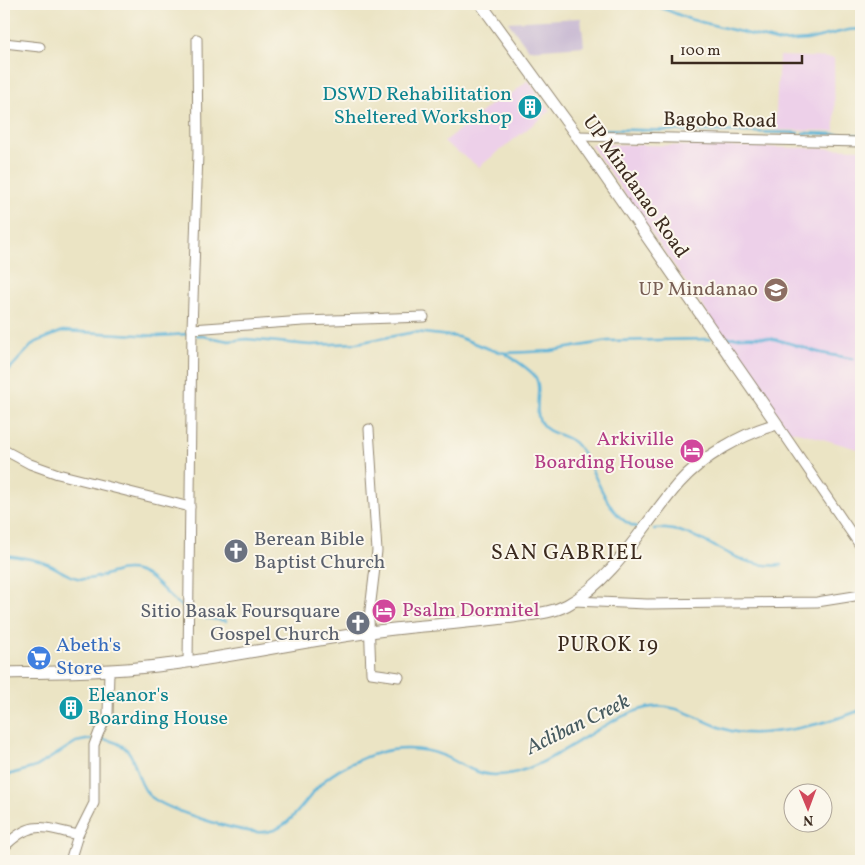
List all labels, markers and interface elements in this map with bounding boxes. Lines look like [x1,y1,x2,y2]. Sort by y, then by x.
scale bar [672,32,802,64]
text: 100 m [680,41,720,62]
place label: DSWD Rehabilitation Sheltered Workshop [322,81,512,132]
building icon: DSWD Rehabilitation Sheltered Workshop [517,94,543,120]
street label: Bagobo Road [663,106,777,136]
street label: UP Mindanao Road [575,110,695,264]
place label: UP Mindanao [639,276,758,304]
school or university icon: UP Mindanao [763,277,789,303]
place label: Arkiville Boarding House [534,426,674,477]
hotel icon: Arkiville Boarding House [679,438,705,464]
place label: Berean Bible Baptist Church [254,526,386,577]
church icon: Berean Bible Baptist Church [223,538,249,564]
district label: SAN GABRIEL [491,538,643,569]
place label: Psalm Dormitel [402,597,539,625]
place label: Sitio Basak Foursquare Gospel Church [140,598,340,649]
hotel icon: Psalm Dormitel [371,598,397,624]
church icon: Sitio Basak Foursquare Gospel Church [345,610,371,636]
district label: PUROK 19 [557,631,659,660]
place label: Abeth's Store [56,632,121,683]
supermarket icon: Abeth's Store [26,645,52,671]
place label: Eleanor's Boarding House [88,682,228,733]
water label: Acliban Creek [520,687,635,763]
building icon: Eleanor's Boarding House [58,695,84,721]
north arrow [782,782,832,832]
text: N [803,810,813,829]

